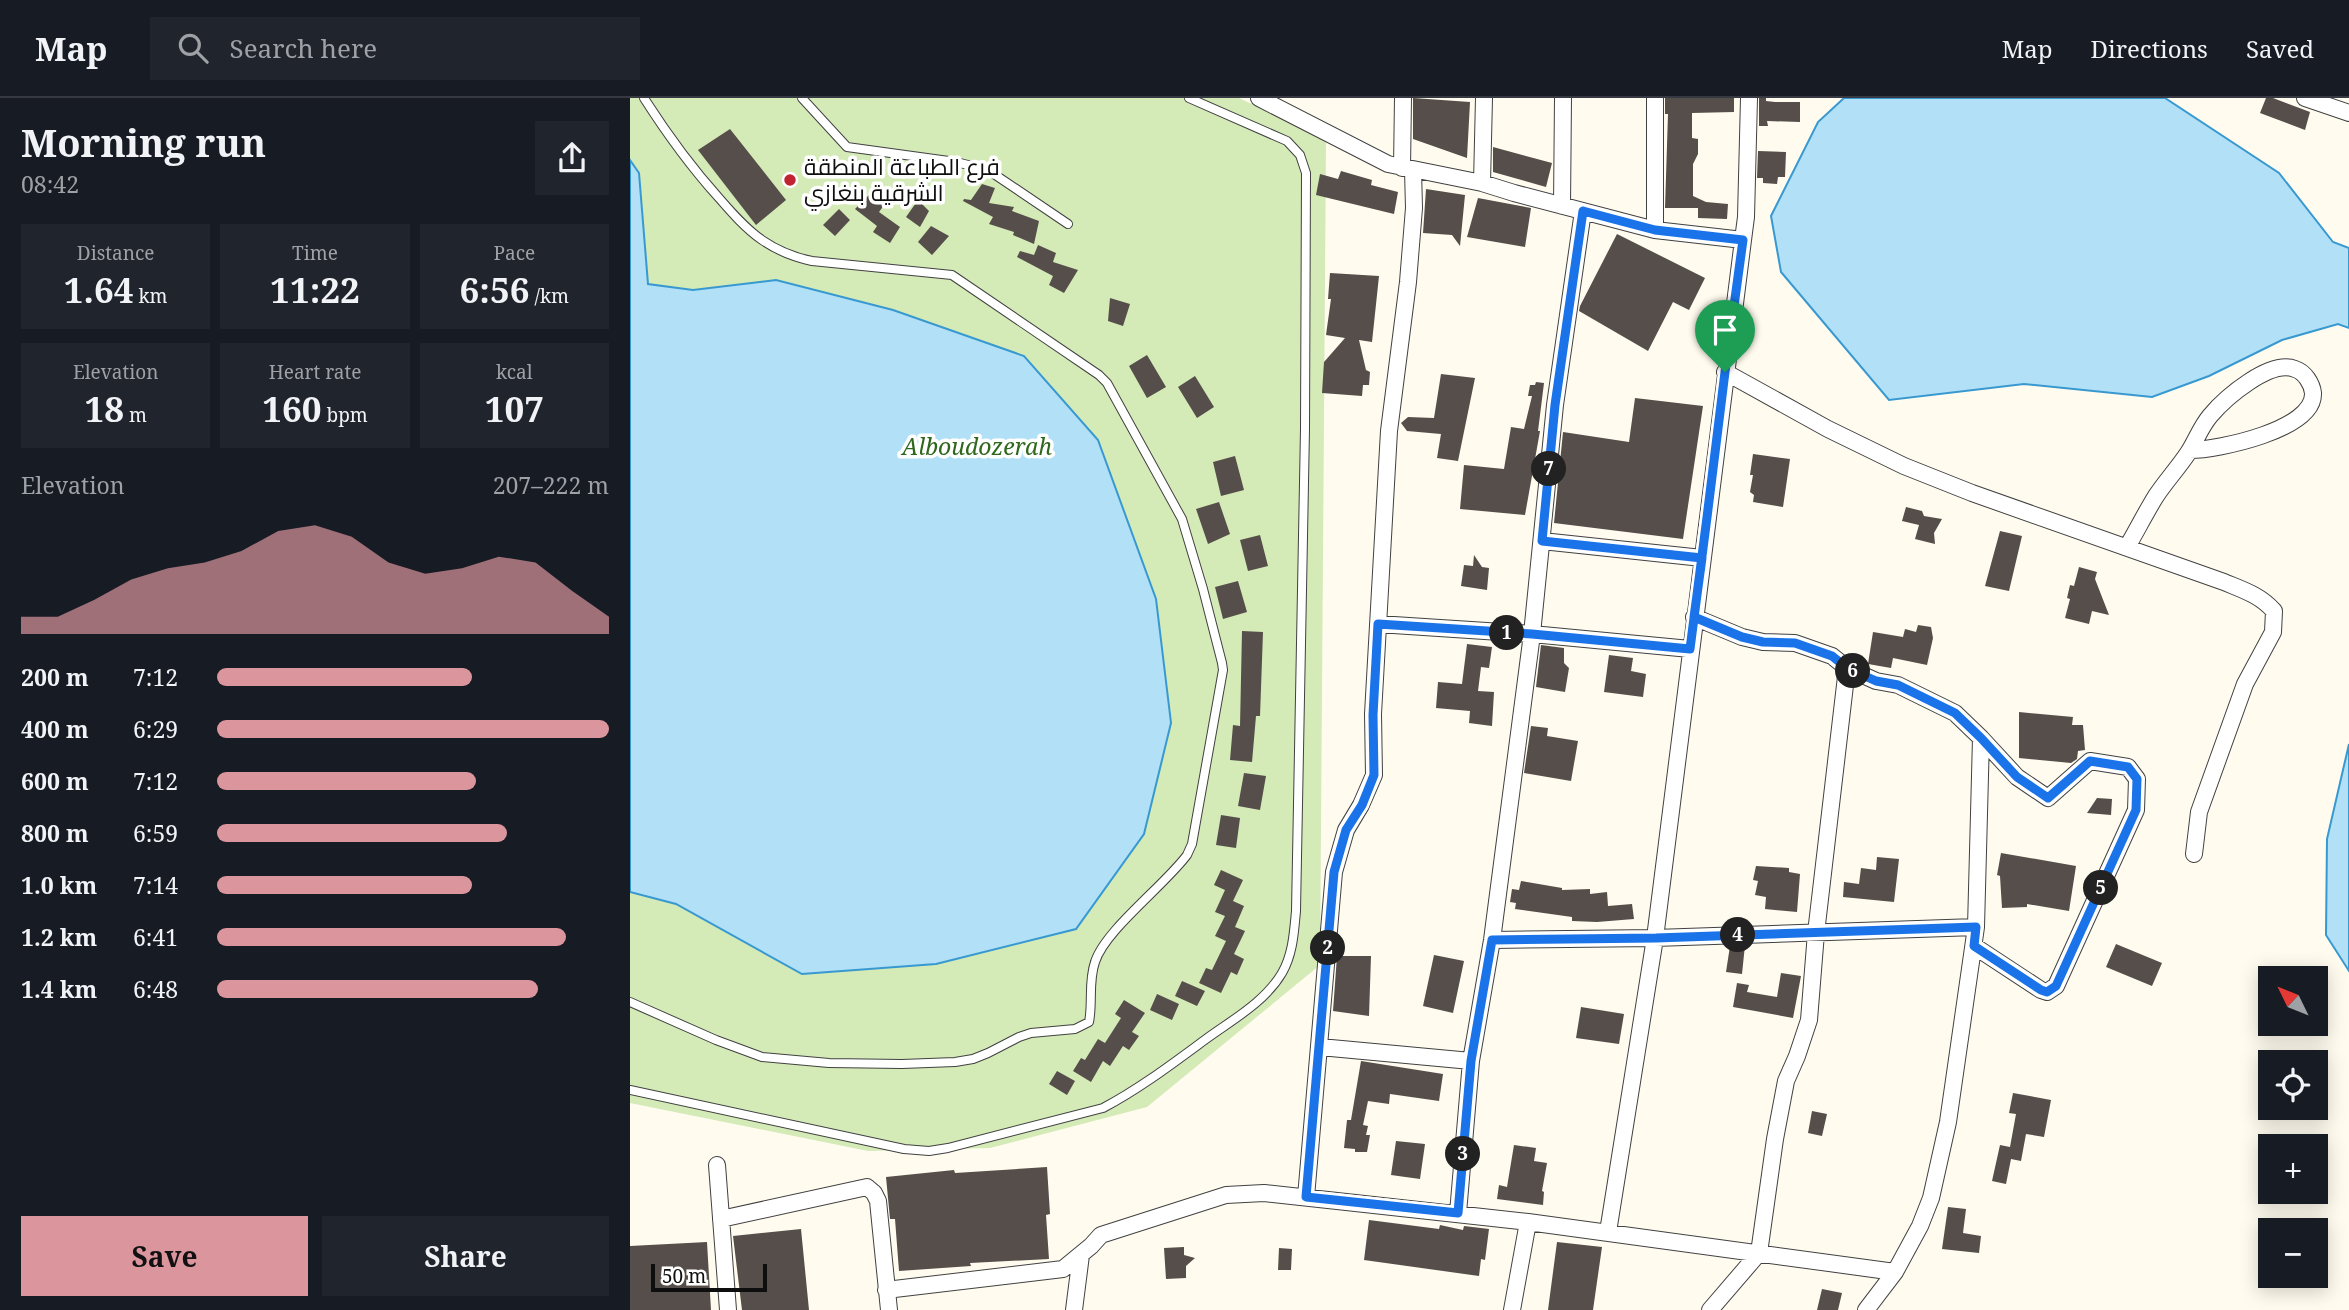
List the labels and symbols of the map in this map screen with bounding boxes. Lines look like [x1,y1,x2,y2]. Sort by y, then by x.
place label: فرع الطباعة المنطقة الشرقية بنغازي [804,150,1000,211]
marker: فرع الطباعة المنطقة الشرقية بنغازي [782,172,798,188]
pin [1695,300,1755,372]
park label: Alboudozerah [900,430,1052,462]
pin: 7 [1532,452,1566,486]
pin: 1 [1490,616,1524,650]
pin: 6 [1836,654,1870,688]
pin: 5 [2084,870,2118,906]
pin: 4 [1720,918,1756,952]
pin: 2 [1310,930,1346,966]
north arrow [2258,966,2328,1036]
pin: 3 [1446,1136,1480,1172]
scale bar [651,1261,766,1293]

